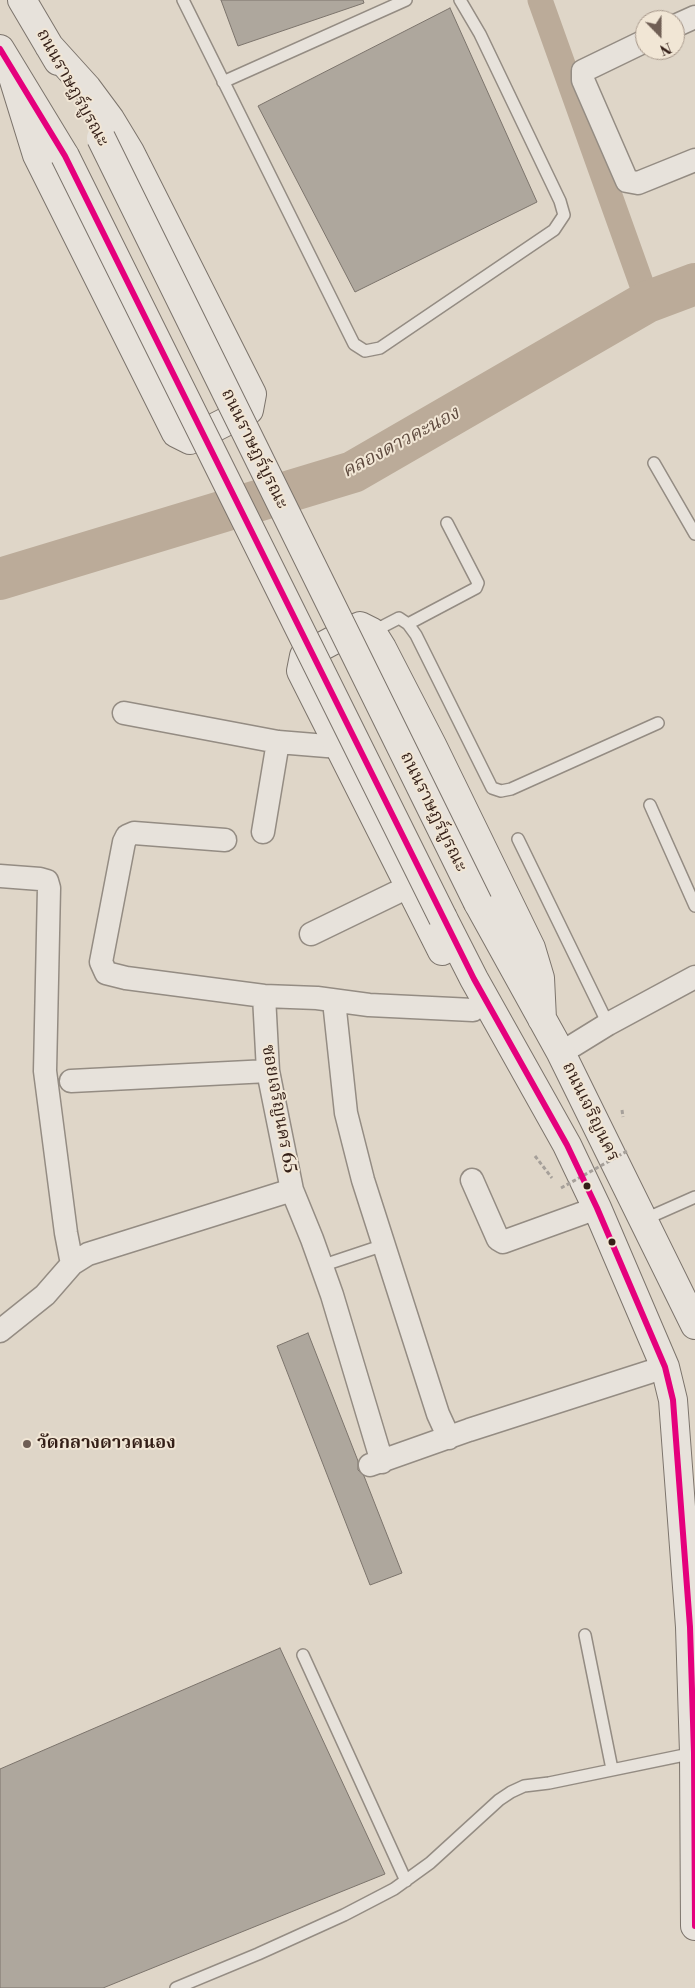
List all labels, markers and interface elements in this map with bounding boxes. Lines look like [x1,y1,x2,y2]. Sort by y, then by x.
north arrow [635,10,685,60]
street label: ถนนราษฎร์บูรณะ [31,26,113,150]
text: N [657,38,674,58]
street label: ถนนราษฎร์บูรณะ [216,385,292,513]
water label: คลองดาวคะนอง [338,403,464,483]
street label: ถนนราษฎร์บูรณะ [395,748,471,876]
street label: ซอยเจริญนคร 65 [256,1043,300,1175]
street label: ถนนเจริญนคร [557,1059,623,1165]
unlabelled marker [582,1181,592,1191]
unlabelled marker [607,1237,617,1247]
place label: วัดกลางดาวคนอง [37,1433,176,1455]
marker: วัดกลางดาวคนอง [21,1438,33,1450]

